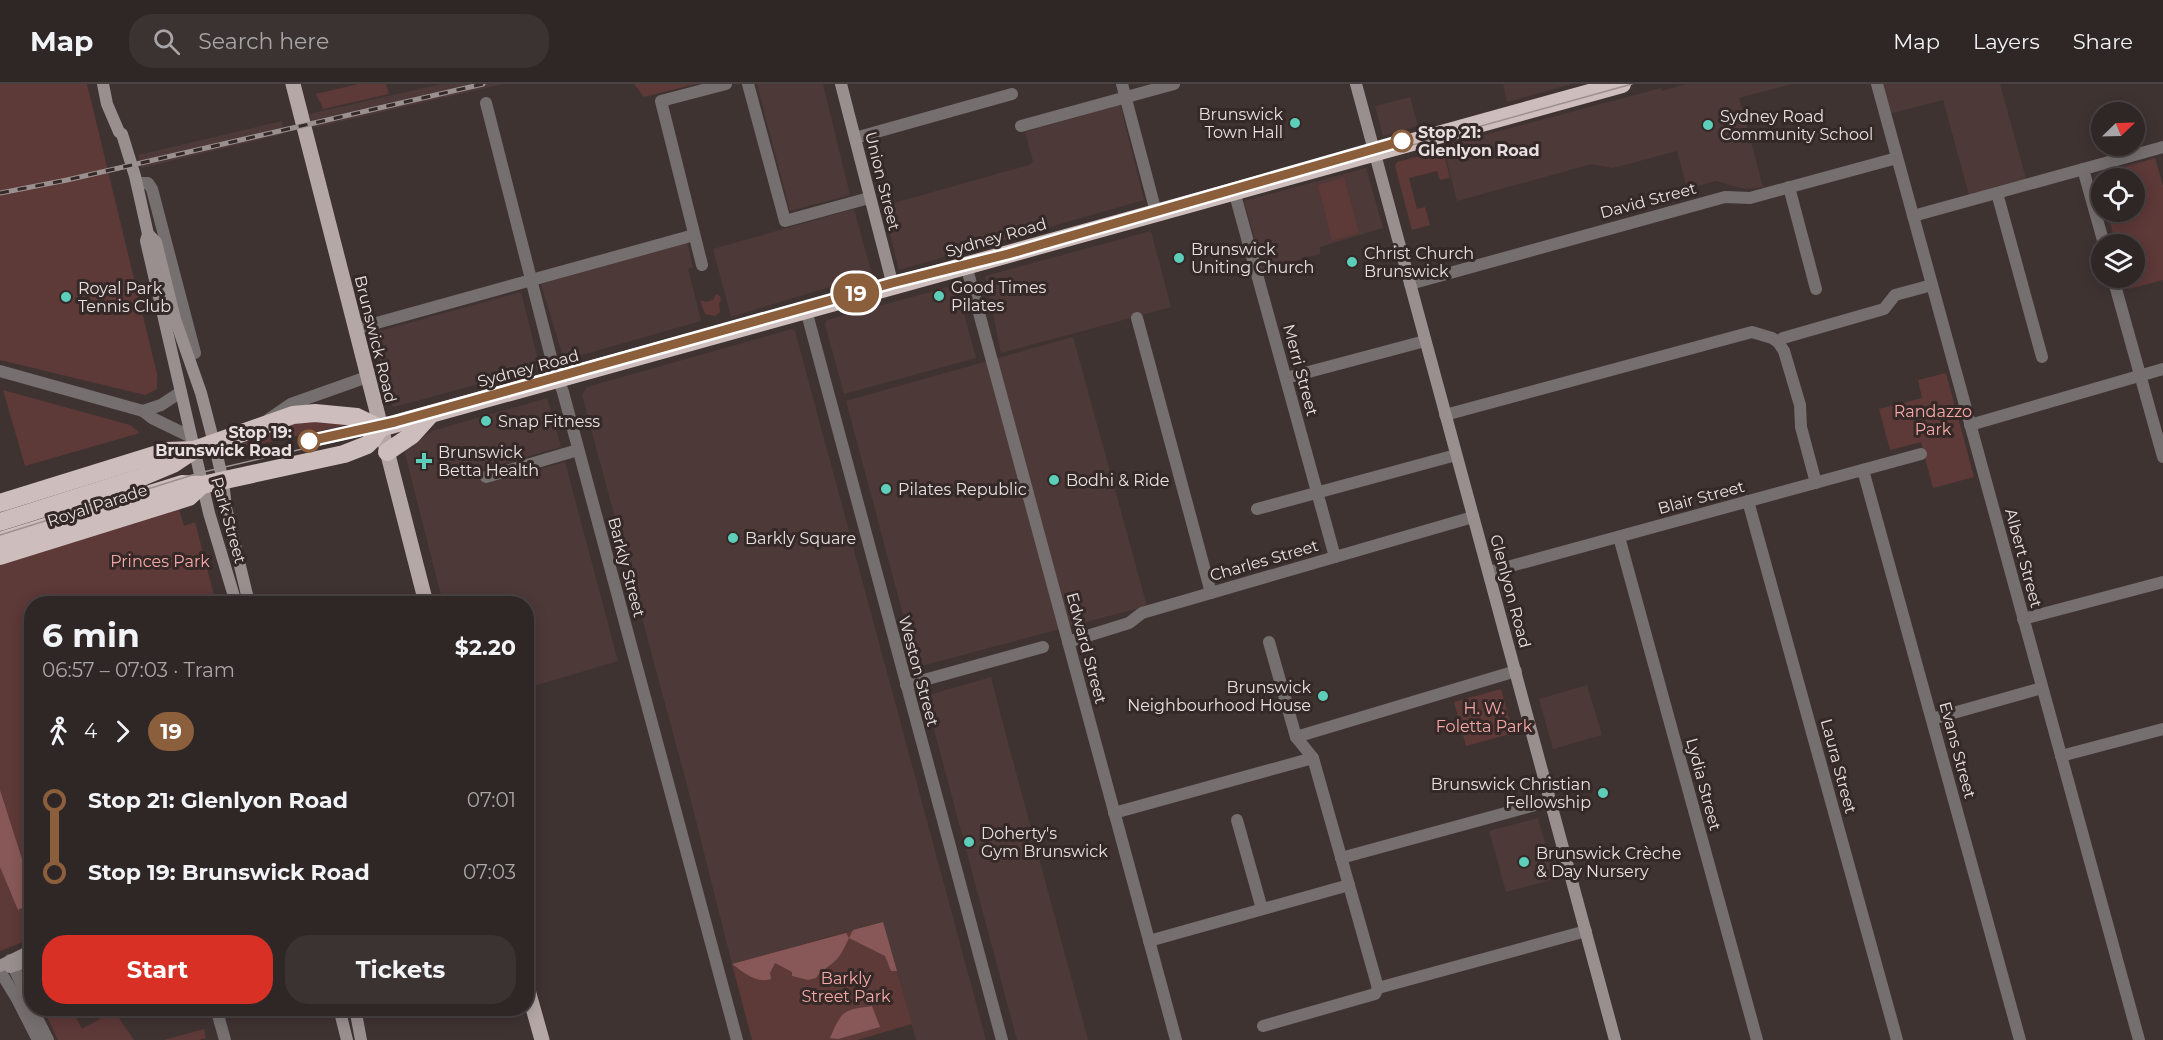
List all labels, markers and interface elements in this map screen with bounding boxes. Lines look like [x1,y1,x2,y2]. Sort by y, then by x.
search box [129,14,549,68]
text: Map [30,24,93,58]
icon: search [150,25,183,58]
text: Search here [198,28,329,55]
text: Map [1893,29,1940,54]
text: Layers [1973,29,2040,54]
text: Share [2073,29,2133,54]
north arrow [2091,102,2145,156]
map controls [2091,102,2145,288]
place label: Brunswick Town Hall [1198,105,1283,142]
place label: Sydney Road Community School [1720,107,1873,144]
marker: Brunswick Town Hall [1288,116,1302,130]
marker: Sydney Road Community School [1701,118,1715,132]
place label: Stop 21: Glenlyon Road [1418,123,1540,160]
street label: Union Street [861,130,904,233]
marker: Stop 21: Glenlyon Road [1391,130,1413,152]
button: locate [2091,168,2145,222]
street label: David Street [1598,178,1699,222]
street label: Sydney Road [943,214,1049,261]
button: layers [2091,234,2145,288]
place label: Brunswick Uniting Church [1191,240,1314,277]
place label: Christ Church Brunswick [1364,244,1474,281]
marker: Brunswick Uniting Church [1172,251,1186,265]
marker: Christ Church Brunswick [1345,255,1359,269]
street label: Brunswick Road [351,273,401,405]
line badge: 19 [829,274,883,312]
place label: Good Times Pilates [951,278,1047,315]
place label: Royal Park Tennis Club [78,279,171,316]
text: 19 [845,281,867,306]
marker: Good Times Pilates [932,289,946,303]
marker: Royal Park Tennis Club [59,290,73,304]
street label: Merri Street [1279,322,1322,419]
street label: Sydney Road [475,346,581,391]
park label: Randazzo Park [1894,402,1972,439]
place label: Snap Fitness [498,412,600,431]
marker: Snap Fitness [479,414,493,428]
place label: Stop 19: Brunswick Road [155,423,292,460]
marker: Stop 19: Brunswick Road [298,430,320,452]
place label: Brunswick Betta Health [438,443,539,480]
marker: Brunswick Betta Health [415,452,433,470]
place label: Bodhi & Ride [1066,471,1170,490]
marker: Bodhi & Ride [1047,473,1061,487]
street label: Park Street [207,475,250,566]
street label: Blair Street [1656,477,1747,518]
street label: Royal Parade [45,480,150,531]
place label: Pilates Republic [898,480,1027,499]
marker: Pilates Republic [879,482,893,496]
street label: Albert Street [2001,506,2046,610]
street label: Barkly Street [604,515,649,620]
place label: Barkly Square [745,529,856,548]
marker: Barkly Square [726,531,740,545]
street label: Glenlyon Road [1486,532,1535,650]
street label: Charles Street [1208,536,1321,585]
park label: Princes Park [110,552,210,571]
street label: Edward Street [1063,590,1111,706]
street label: Weston Street [895,614,943,729]
text: 6 min [42,615,140,655]
text: $2.20 [455,634,516,661]
text: 06:57 – 07:03 · Tram [42,658,235,682]
place label: Brunswick Neighbourhood House [1127,678,1311,715]
marker: Brunswick Neighbourhood House [1316,689,1330,703]
park label: H. W. Foletta Park [1436,699,1533,736]
street label: Evans Street [1935,700,1980,801]
icon: walk [42,715,75,748]
icon: forward [106,715,139,748]
street label: Laura Street [1817,717,1860,816]
text: 4 [84,719,97,743]
text: 19 [160,719,182,744]
street label: Lydia Street [1682,736,1725,833]
place label: Brunswick Christian Fellowship [1431,775,1591,812]
marker: Brunswick Christian Fellowship [1596,786,1610,800]
text: Stop 21: Glenlyon Road [88,787,348,814]
text: 07:01 [467,788,516,812]
place label: Doherty's Gym Brunswick [981,824,1108,861]
marker: Doherty's Gym Brunswick [962,835,976,849]
place label: Brunswick Crèche & Day Nursery [1536,844,1681,881]
marker: Brunswick Crèche & Day Nursery [1517,855,1531,869]
text: Stop 19: Brunswick Road [88,859,370,886]
text: 07:03 [463,860,516,884]
button: Start [42,935,273,1004]
button: Tickets [285,935,516,1004]
park label: Barkly Street Park [801,969,891,1006]

